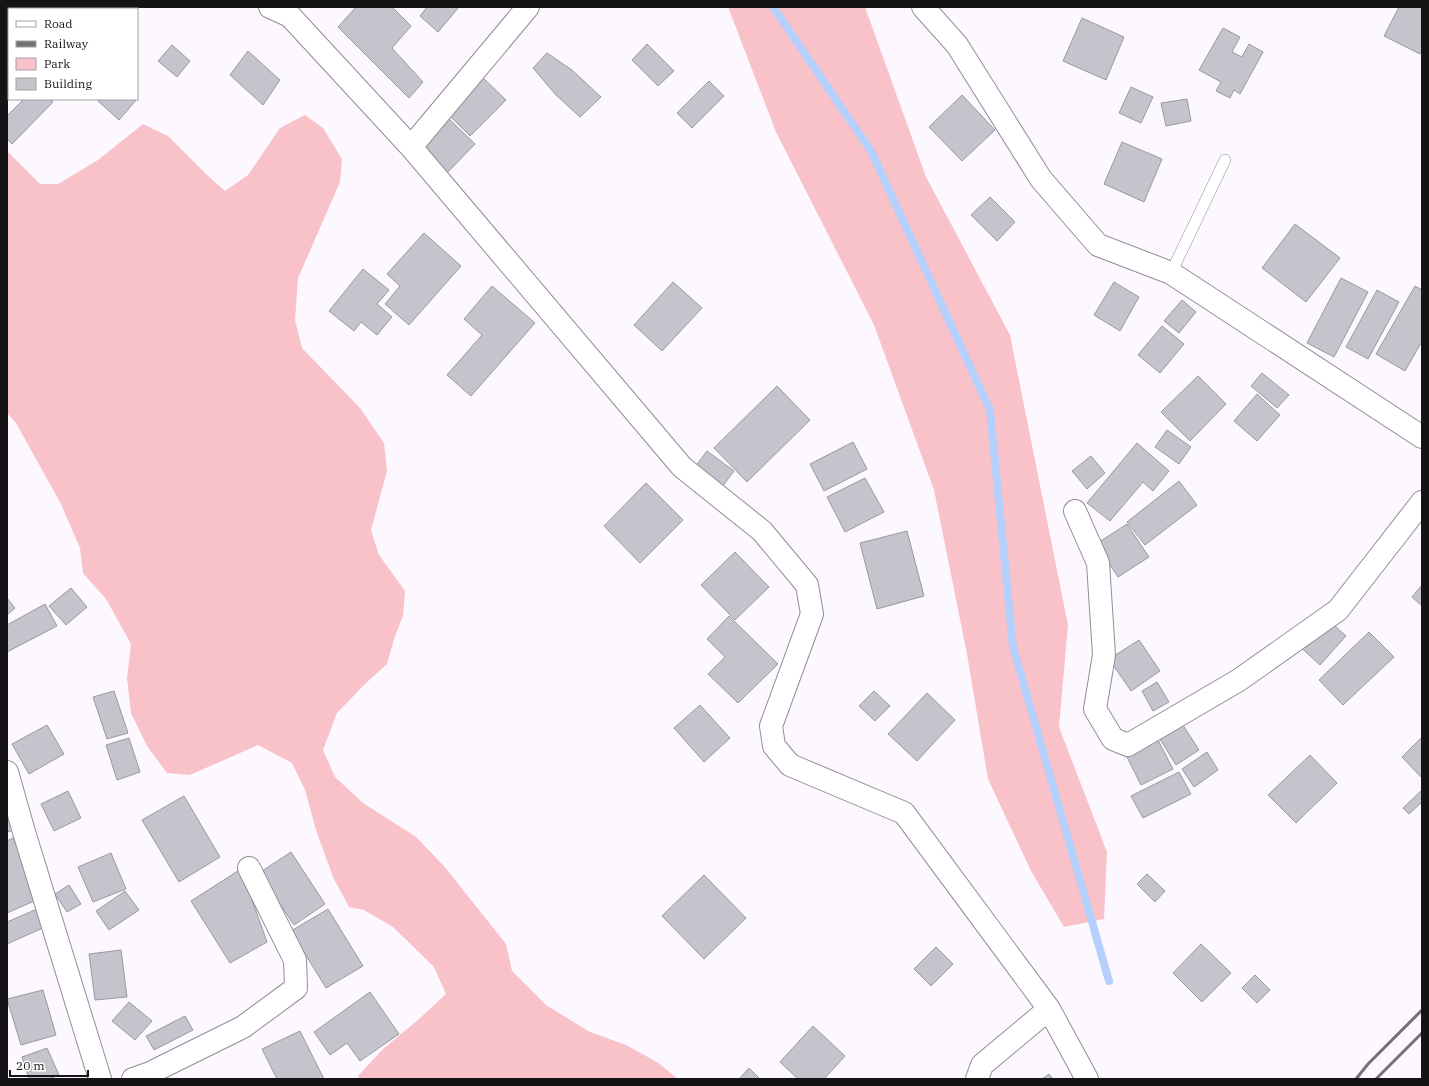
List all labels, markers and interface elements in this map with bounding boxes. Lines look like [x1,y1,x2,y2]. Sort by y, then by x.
legend [8,8,138,100]
text: Road [44,16,73,31]
text: Railway [44,36,89,51]
text: Park [44,56,70,71]
text: Building [44,76,92,91]
scale bar [10,1052,88,1078]
text: 20 m [16,1058,45,1073]

